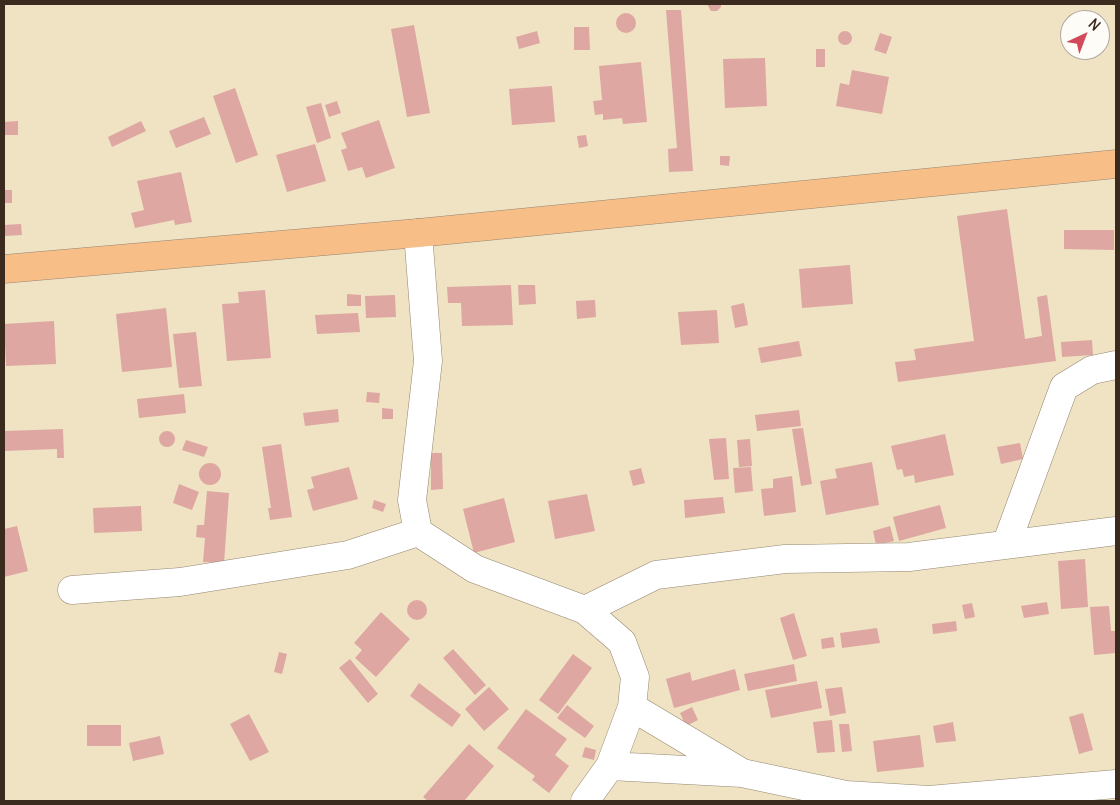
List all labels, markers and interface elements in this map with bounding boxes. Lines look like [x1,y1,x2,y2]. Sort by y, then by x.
north arrow [1060,10,1110,60]
text: N [1085,15,1104,35]

